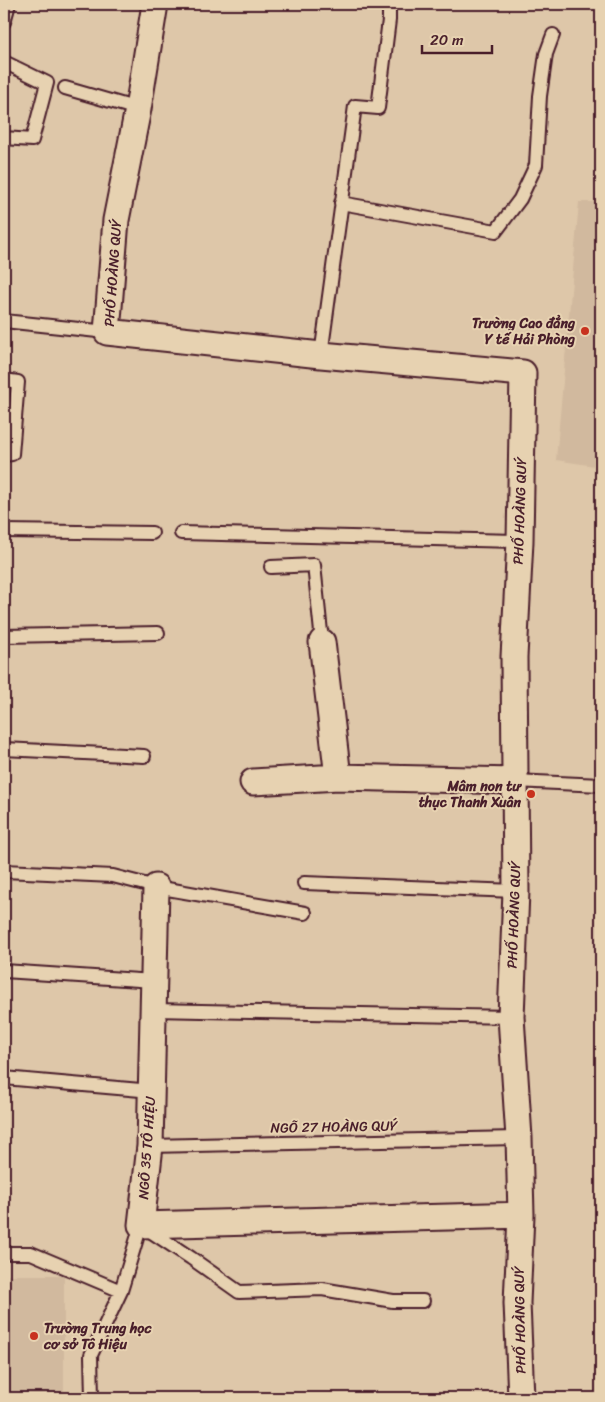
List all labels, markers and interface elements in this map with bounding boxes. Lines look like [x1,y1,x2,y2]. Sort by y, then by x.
scale bar [422,22,492,54]
text: 20 m [430,27,464,53]
street label: PHỐ HOÀNG QUÝ [97,217,129,327]
place label: Trường Cao đẳng Y tế Hải Phòng [472,311,576,352]
marker: Trường Cao đẳng Y tế Hải Phòng [579,325,591,337]
street label: PHỐ HOÀNG QUÝ [506,456,534,565]
place label: Mâm non tư thục Thanh Xuân [419,774,522,815]
marker: Mâm non tư thục Thanh Xuân [525,788,537,800]
street label: PHỐ HOÀNG QUÝ [500,860,528,969]
street label: NGÕ 35 TÔ HIỆU [131,1095,163,1200]
street label: NGÕ 27 HOÀNG QUÝ [270,1113,399,1141]
street label: PHỐ HOÀNG QUÝ [507,1265,533,1374]
place label: Trường Trung học cơ sở Tô Hiệu [43,1316,152,1357]
marker: Trường Trung học cơ sở Tô Hiệu [28,1330,40,1342]

